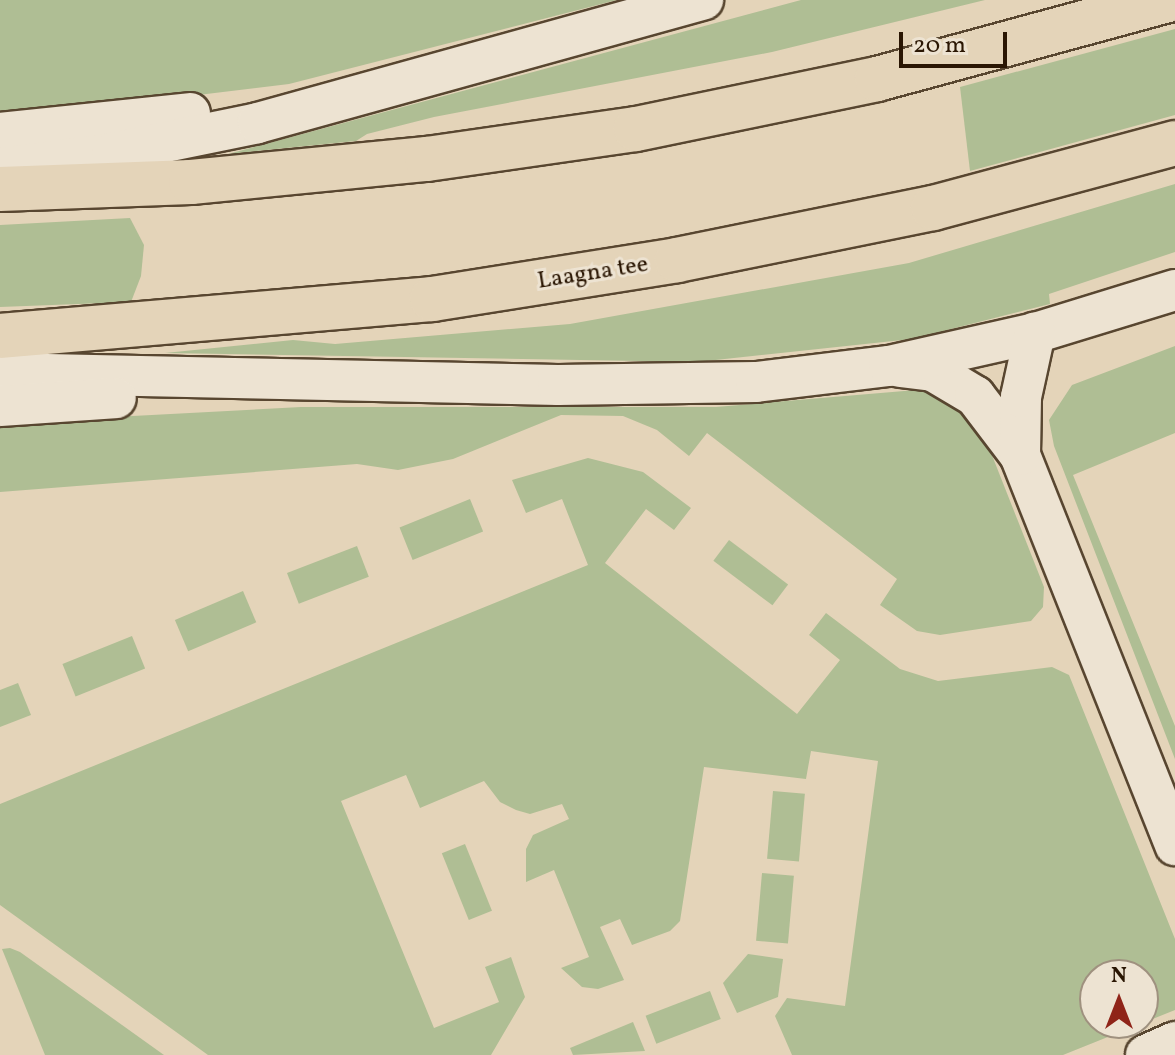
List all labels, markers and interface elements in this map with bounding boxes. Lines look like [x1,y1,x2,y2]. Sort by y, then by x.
scale bar [903,16,1011,66]
text: 20 m [913,29,966,63]
street label: Laagna tee [536,251,650,297]
north arrow [1079,959,1159,1039]
text: N [1111,961,1127,992]

